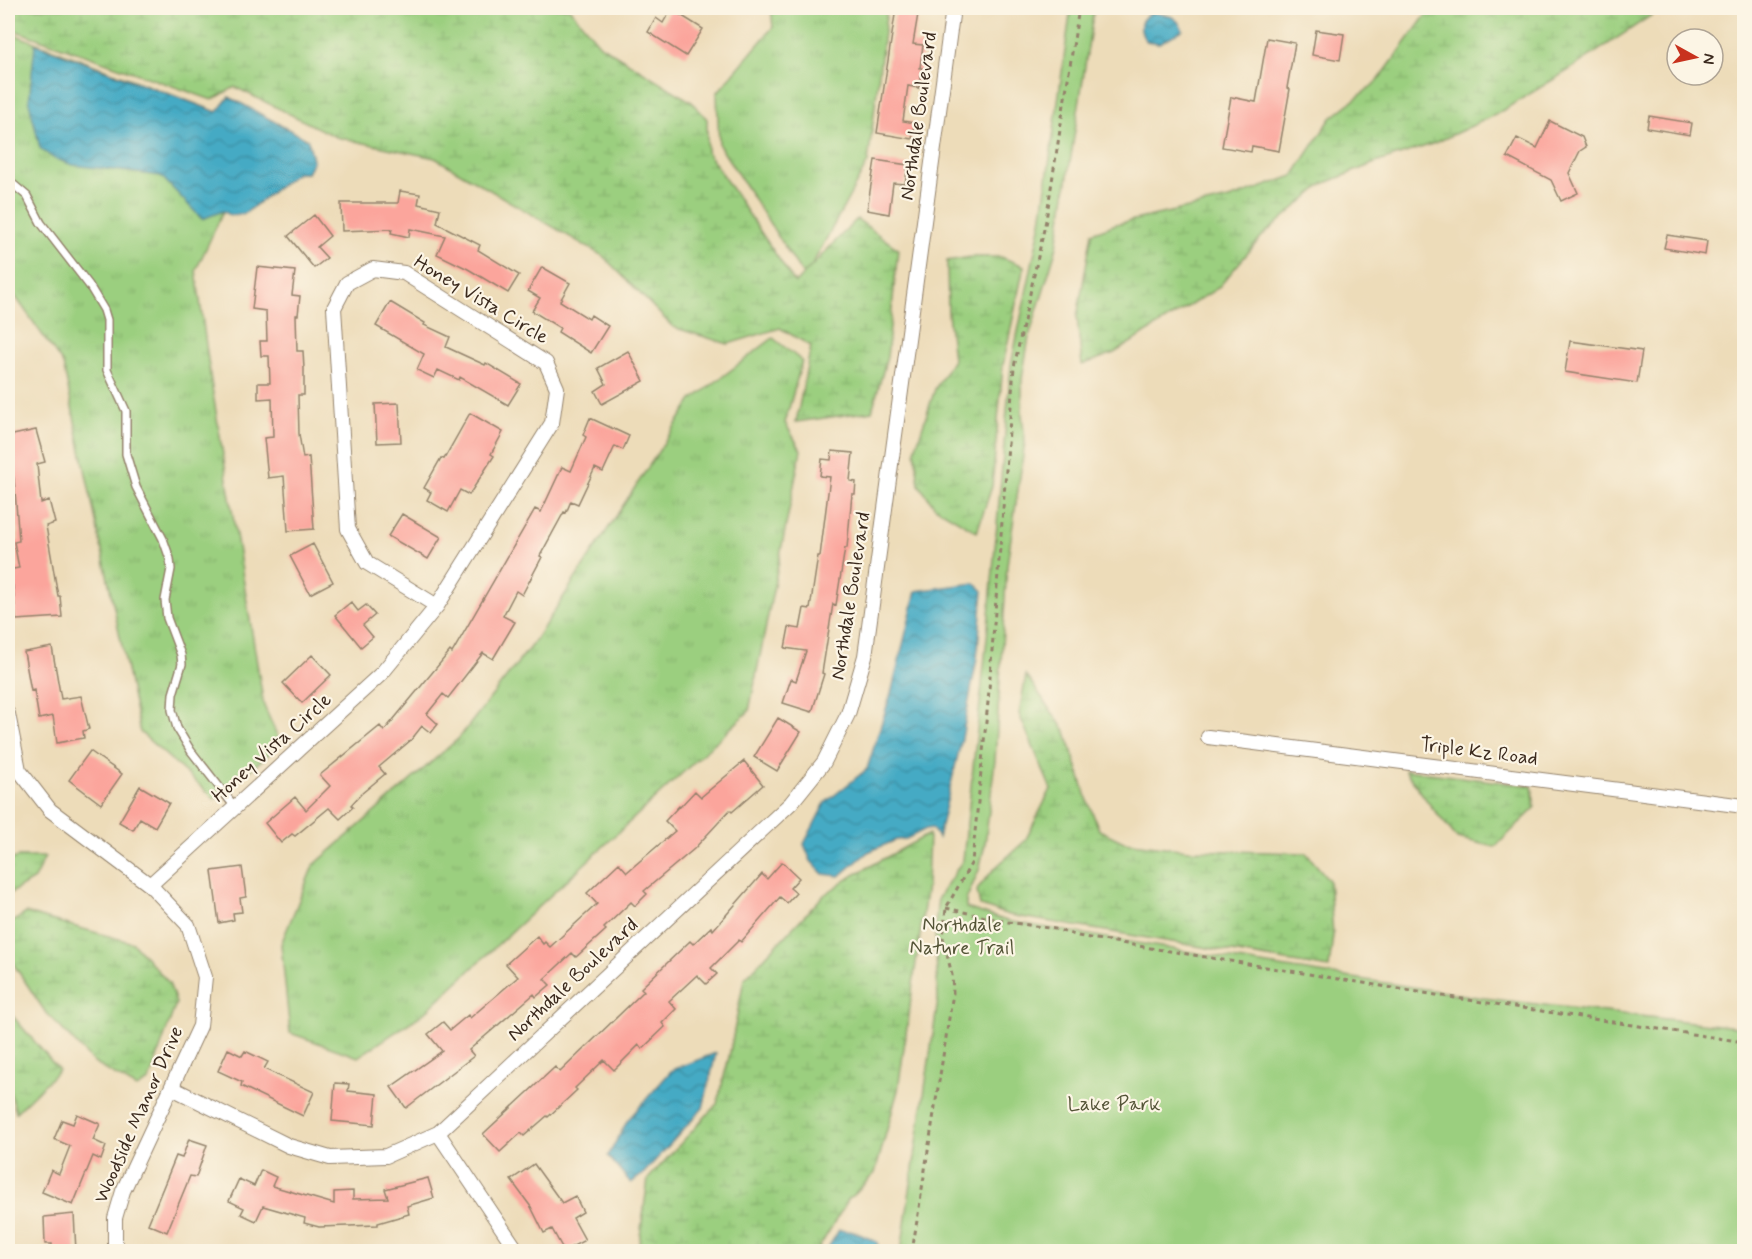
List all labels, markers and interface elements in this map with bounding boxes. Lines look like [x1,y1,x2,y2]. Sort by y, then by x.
north arrow [1665,27,1725,87]
street label: Northdale Boulevard [894,30,944,202]
text: N [1697,52,1720,66]
street label: Honey Vista Circle [408,249,554,351]
street label: Northdale Boulevard [824,510,878,682]
street label: Honey Vista Circle [206,687,338,809]
street label: Triple Kz Road [1419,731,1539,773]
street label: Northdale Boulevard [502,912,644,1048]
park label: Northdale Nature Trail [910,912,1014,962]
street label: Woodside Manor Drive [88,1022,190,1208]
park label: Lake Park [1067,1091,1161,1118]

